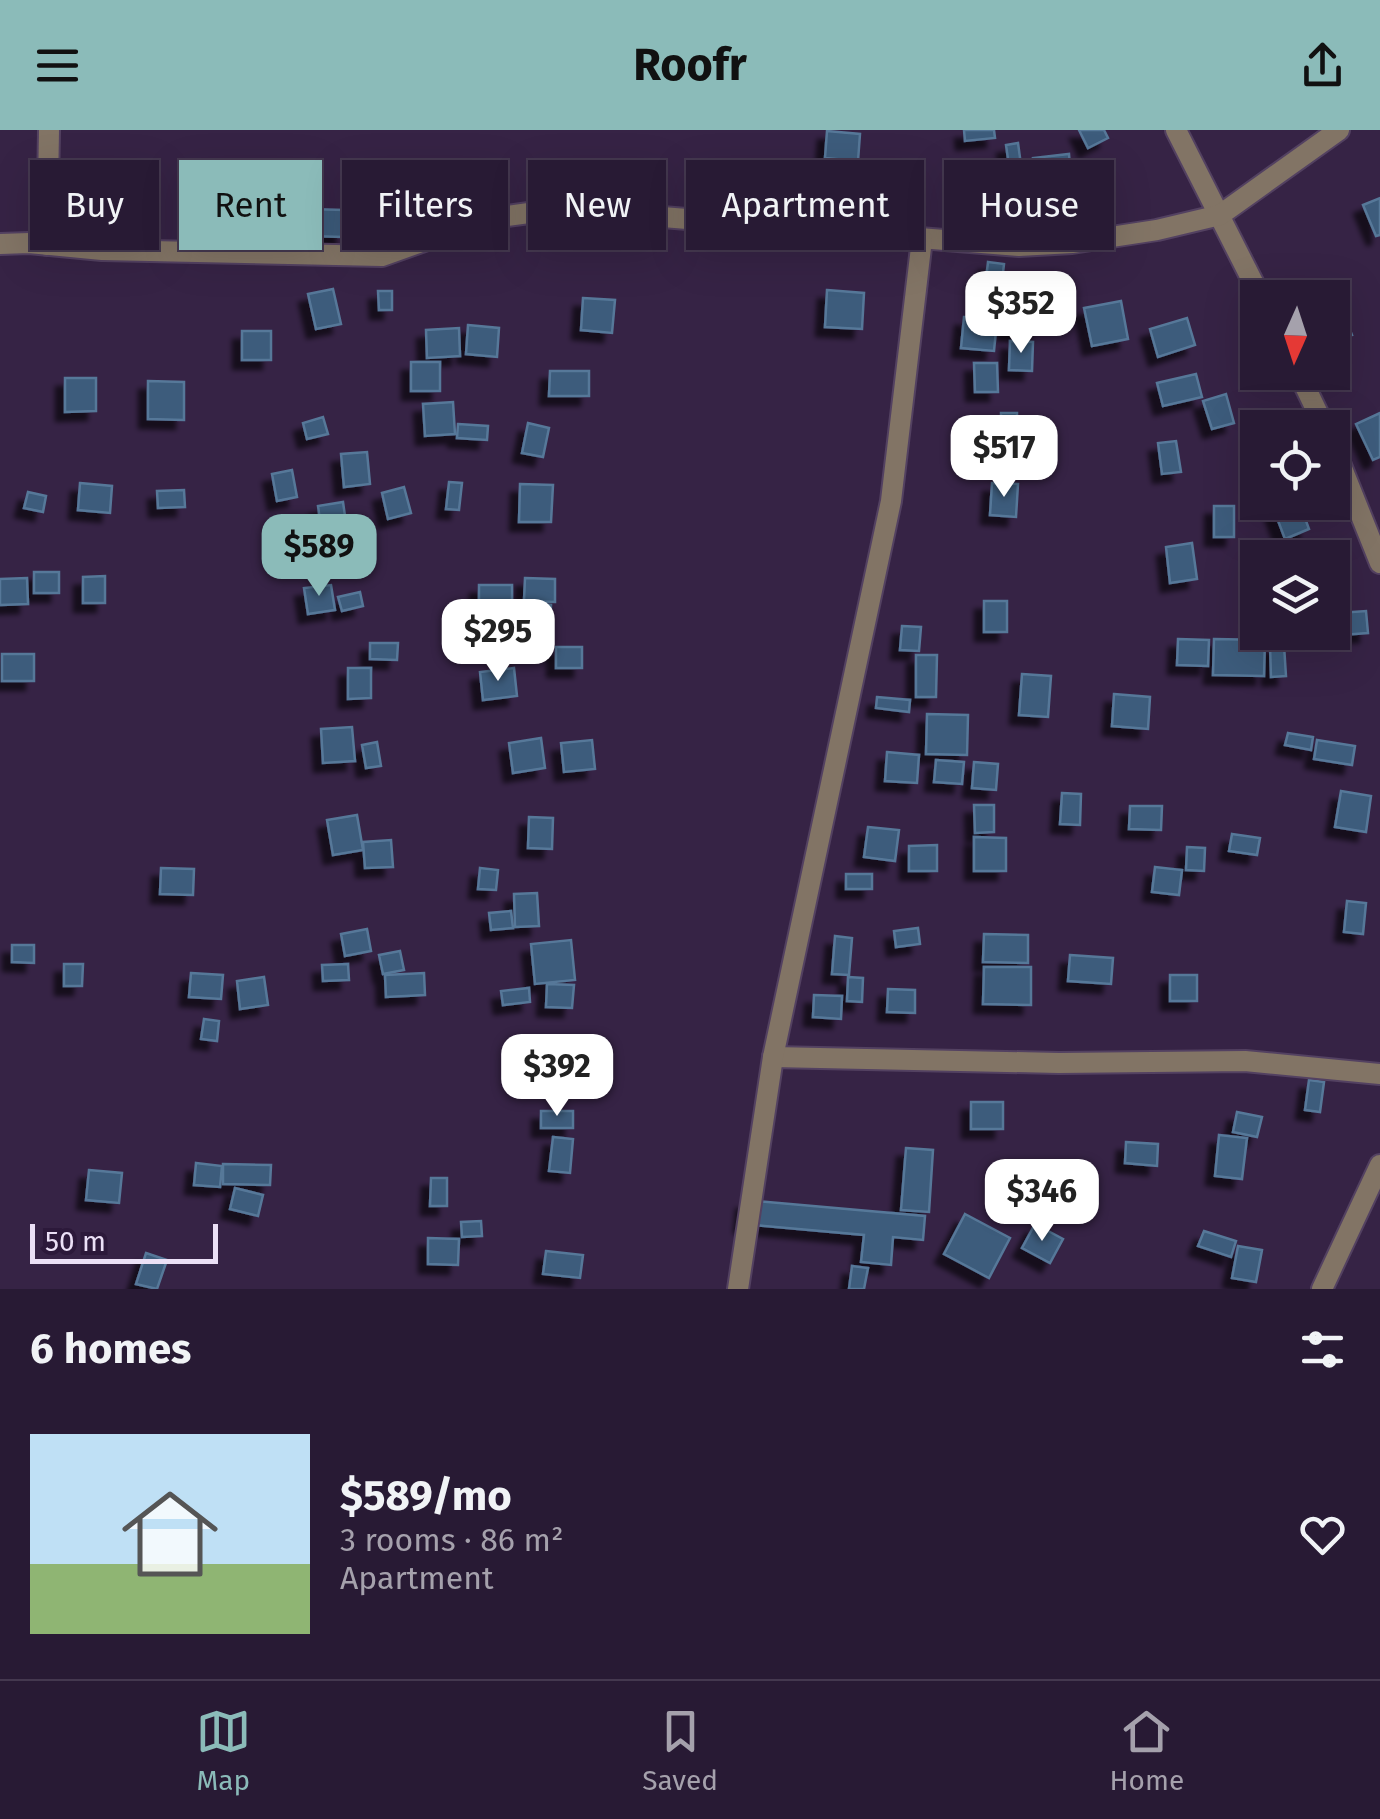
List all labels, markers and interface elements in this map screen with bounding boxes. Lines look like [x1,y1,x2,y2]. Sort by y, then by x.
icon: menu [30,38,85,93]
text: Roofr [633,38,747,92]
icon: share [1295,38,1350,93]
chip: Buy [30,160,159,250]
chip: Rent [179,160,322,250]
chip: Filters [342,160,508,250]
chip: New [528,160,666,250]
chip: Apartment [686,160,924,250]
chip: House [944,160,1114,250]
pin: $352 [962,271,1080,356]
north arrow [1240,280,1350,390]
map controls [1240,280,1350,650]
text: $352 [987,284,1055,322]
button: locate [1240,410,1350,520]
pin: $517 [945,415,1063,500]
text: $517 [973,428,1035,466]
pin: $589 [260,514,378,599]
text: $589 [284,527,354,565]
button: layers [1240,540,1350,650]
pin: $295 [439,599,557,684]
text: $295 [464,612,532,650]
pin: $392 [498,1034,616,1119]
text: $392 [523,1047,591,1085]
pin: $346 [983,1159,1101,1244]
text: $346 [1007,1172,1077,1210]
scale bar [30,1219,218,1264]
text: 50 m [45,1225,106,1258]
icon: filters [1295,1322,1350,1377]
text: 6 homes [30,1324,191,1374]
text: $589/mo [340,1471,512,1521]
icon: home [110,1474,230,1594]
icon: heart [1295,1507,1350,1562]
text: 3 rooms · 86 m² [340,1521,563,1559]
text: Apartment [340,1559,494,1597]
tab: Map [196,1704,251,1797]
tab: Saved [642,1704,718,1797]
tab: Home [1110,1704,1184,1797]

